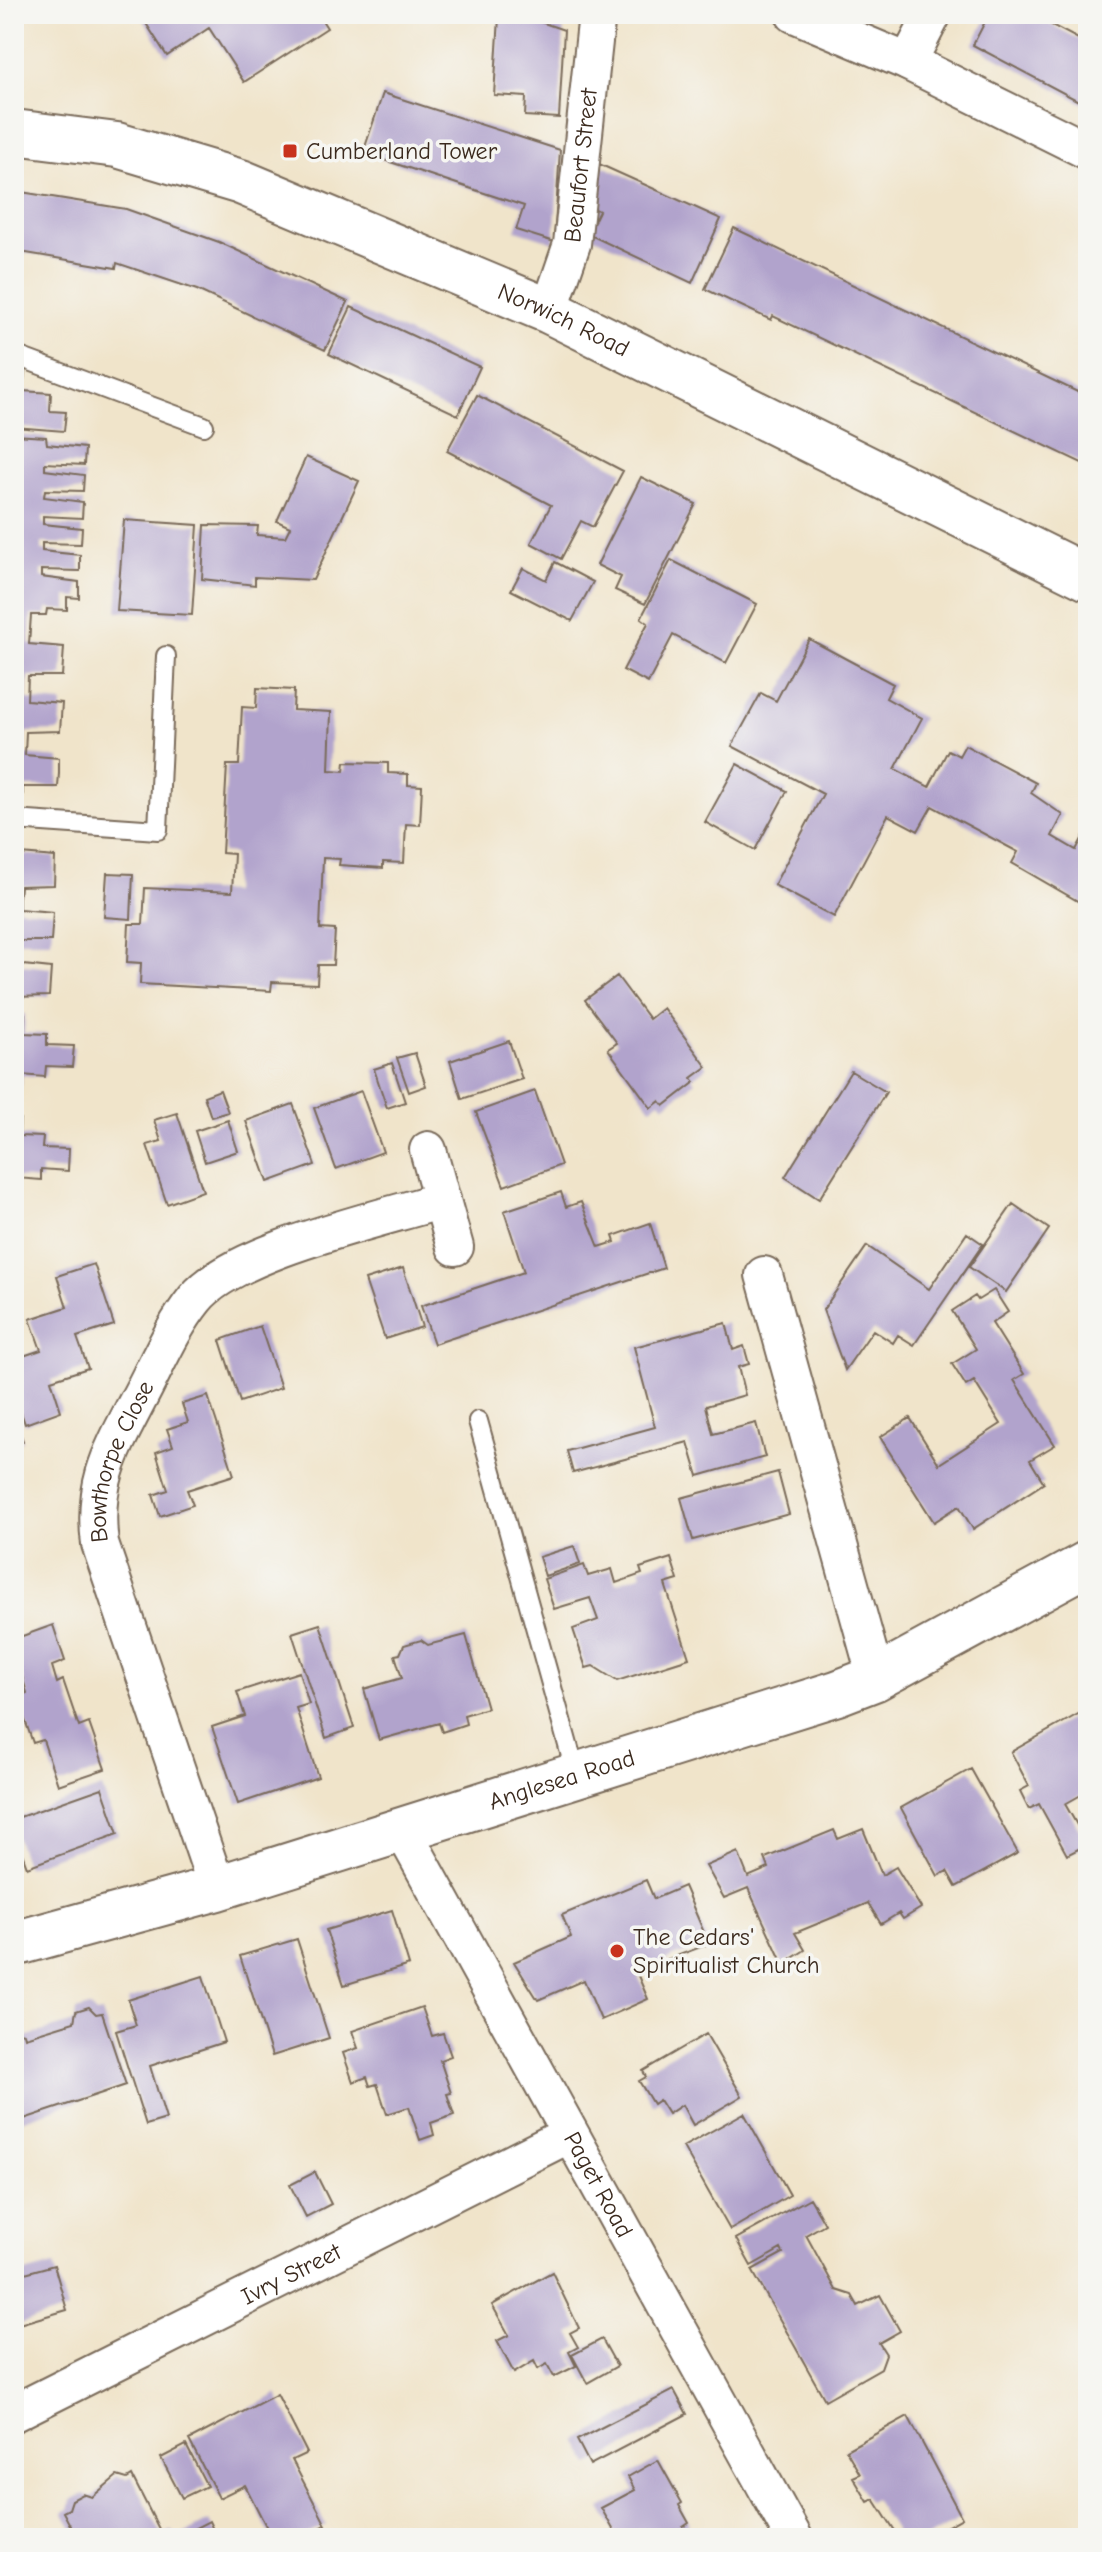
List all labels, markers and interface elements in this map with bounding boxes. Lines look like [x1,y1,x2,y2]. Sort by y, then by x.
street label: Beaufort Street [558,86,603,244]
place label: Cumberland Tower [306,137,498,165]
marker: Cumberland Tower [281,142,299,160]
street label: Norwich Road [494,277,634,363]
street label: Bowthorpe Close [84,1376,160,1544]
street label: Anglesea Road [485,1743,638,1816]
place label: The Cedars' Spiritualist Church [633,1923,820,1979]
marker: The Cedars' Spiritualist Church [608,1942,626,1960]
street label: Paget Road [558,2127,639,2242]
street label: Ivry Street [237,2237,347,2311]

